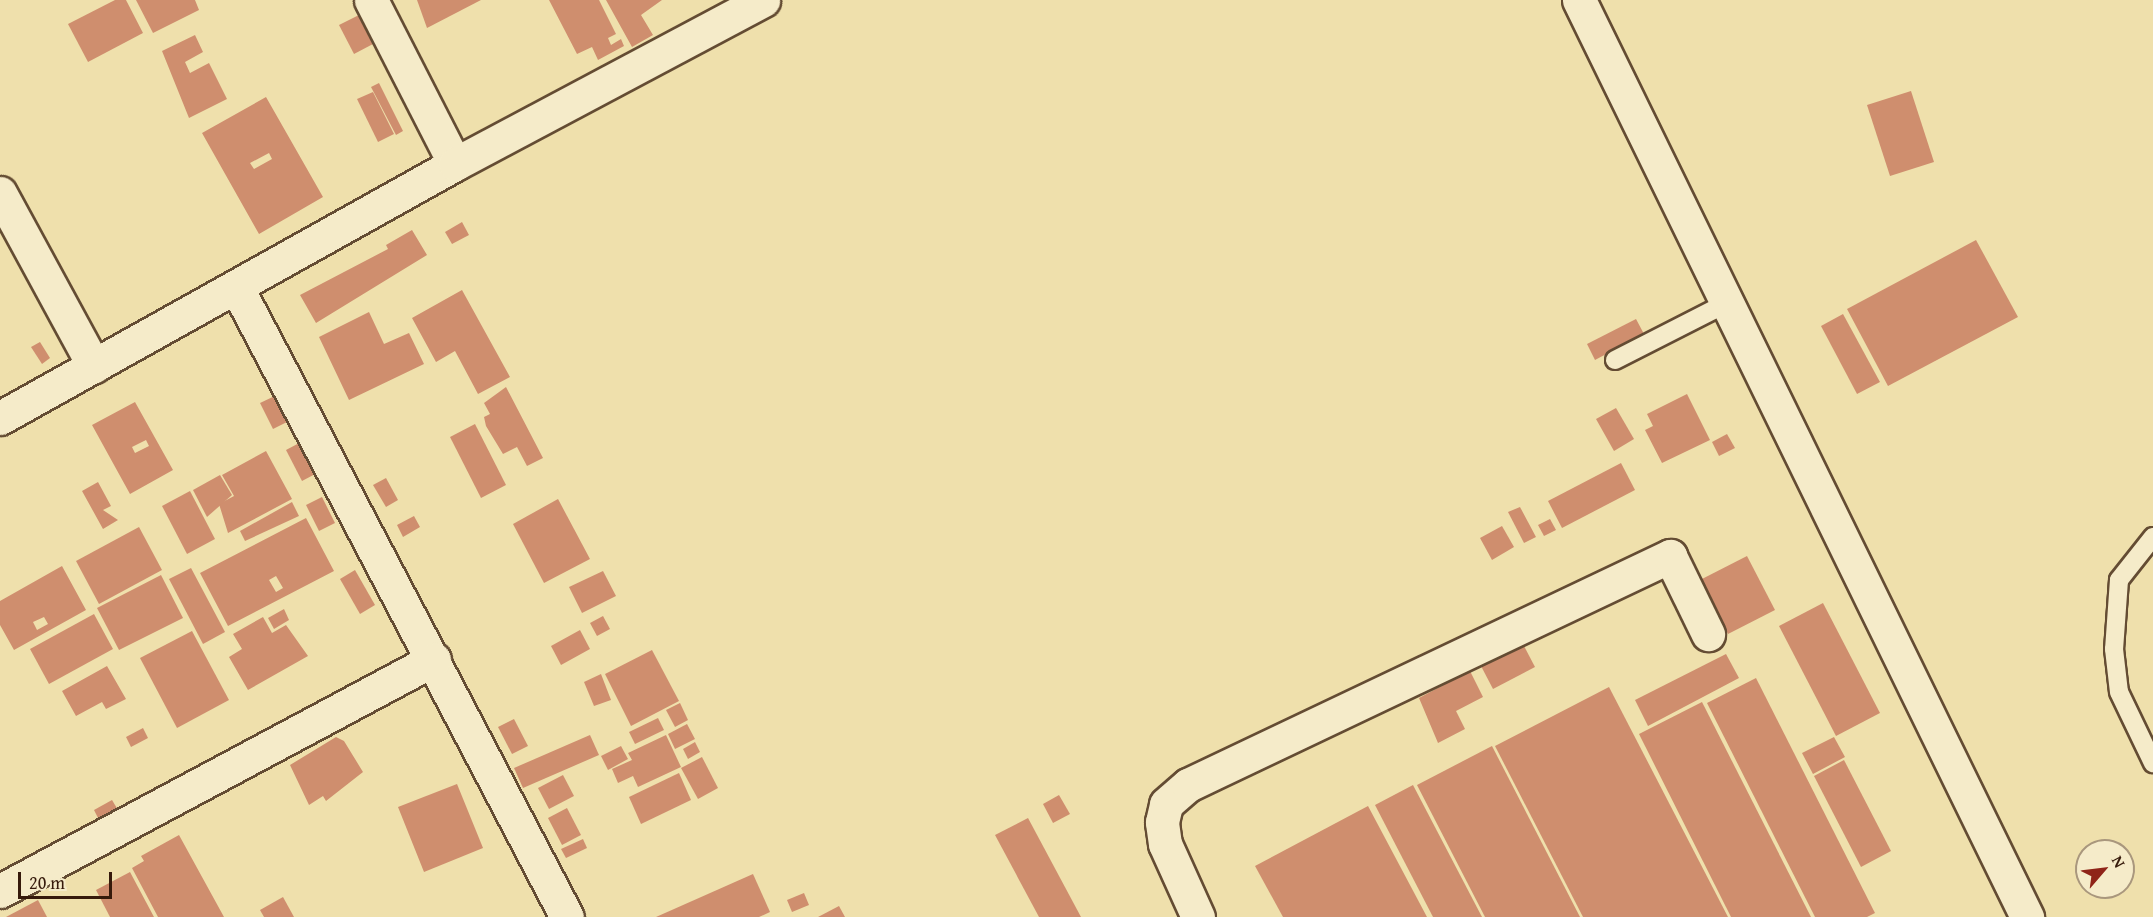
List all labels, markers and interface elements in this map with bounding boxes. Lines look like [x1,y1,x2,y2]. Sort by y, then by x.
north arrow [2075,839,2135,899]
text: N [2106,851,2132,872]
scale bar [21,860,116,898]
text: 20 m [29,869,65,896]

